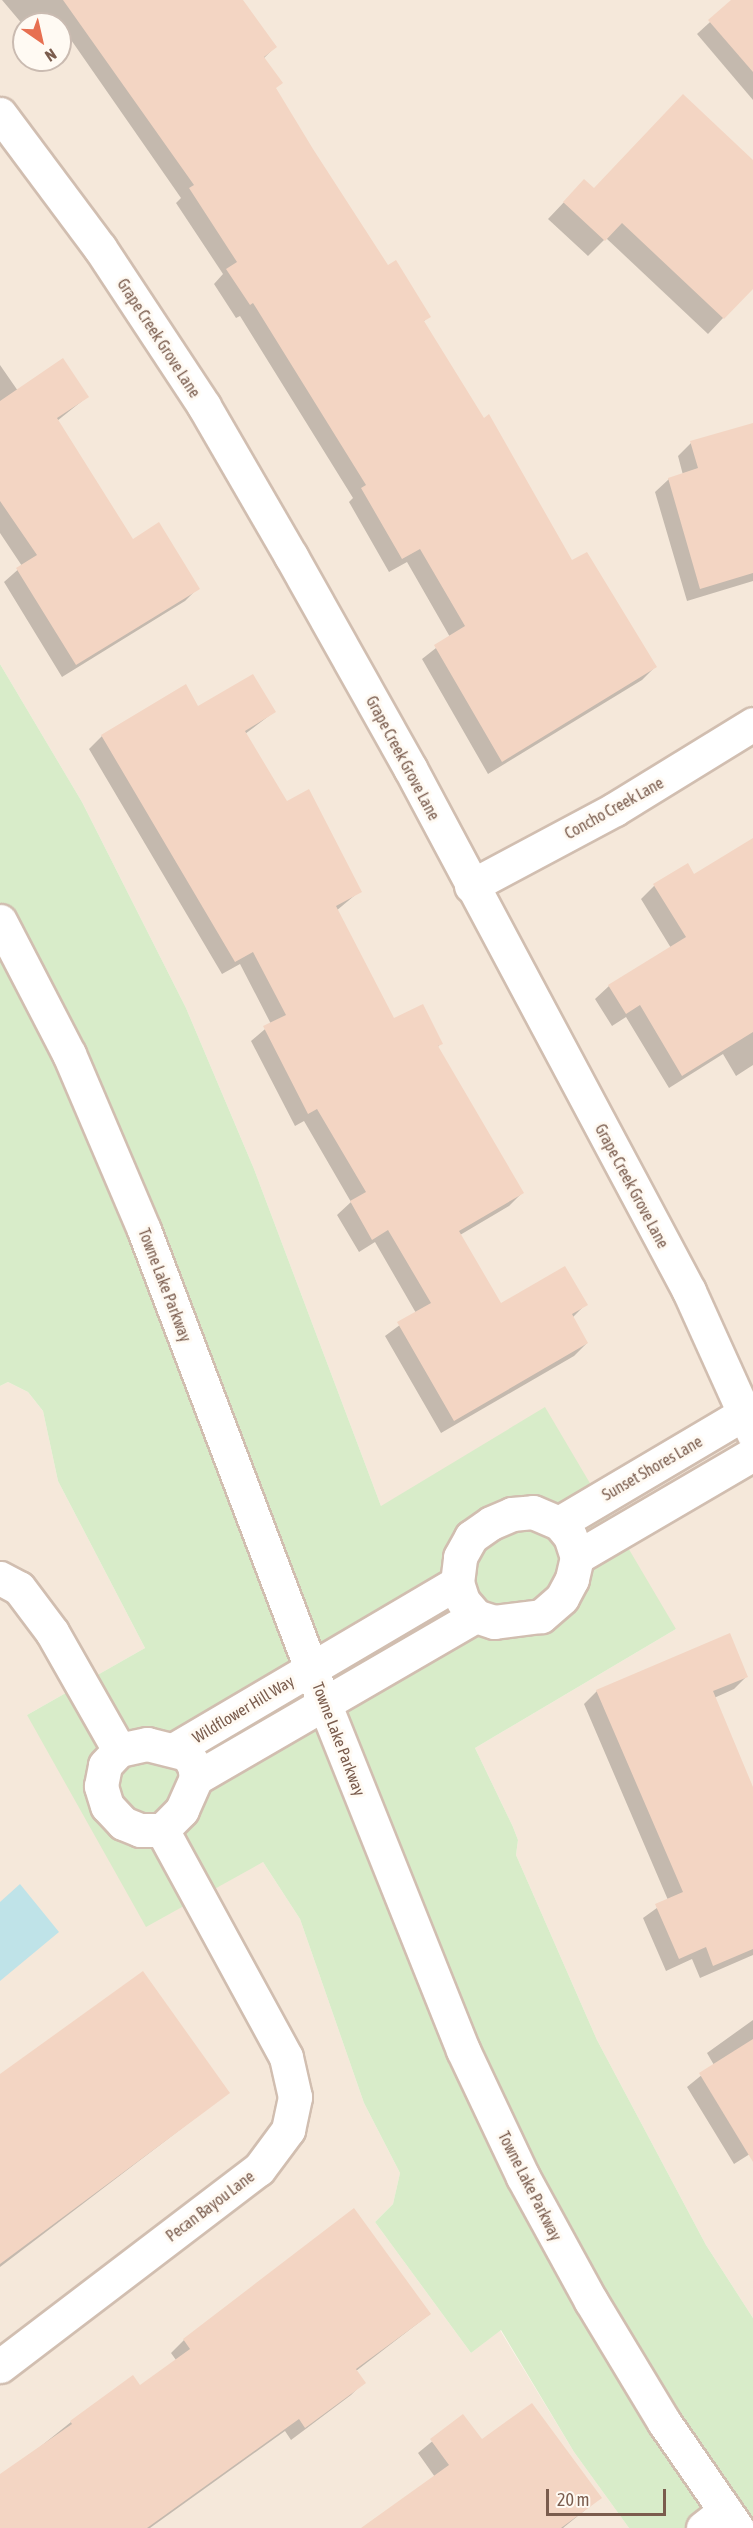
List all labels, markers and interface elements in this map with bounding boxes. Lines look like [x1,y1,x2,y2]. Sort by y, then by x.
north arrow [12,12,72,72]
text: N [42,45,60,65]
street label: Grape Creek Grove Lane [113,275,205,401]
street label: Grape Creek Grove Lane [362,693,444,823]
street label: Concho Creek Lane [561,773,667,843]
street label: Grape Creek Grove Lane [591,1121,673,1251]
street label: Towne Lake Parkway [135,1225,195,1345]
street label: Sunset Shores Lane [599,1432,705,1504]
street label: Wildflower Hill Way [189,1671,297,1747]
street label: Towne Lake Parkway [309,1679,369,1799]
street label: Towne Lake Parkway [494,2128,566,2244]
street label: Pecan Bayou Lane [162,2167,258,2245]
scale bar [549,2477,669,2515]
text: 20 m [557,2489,589,2510]

